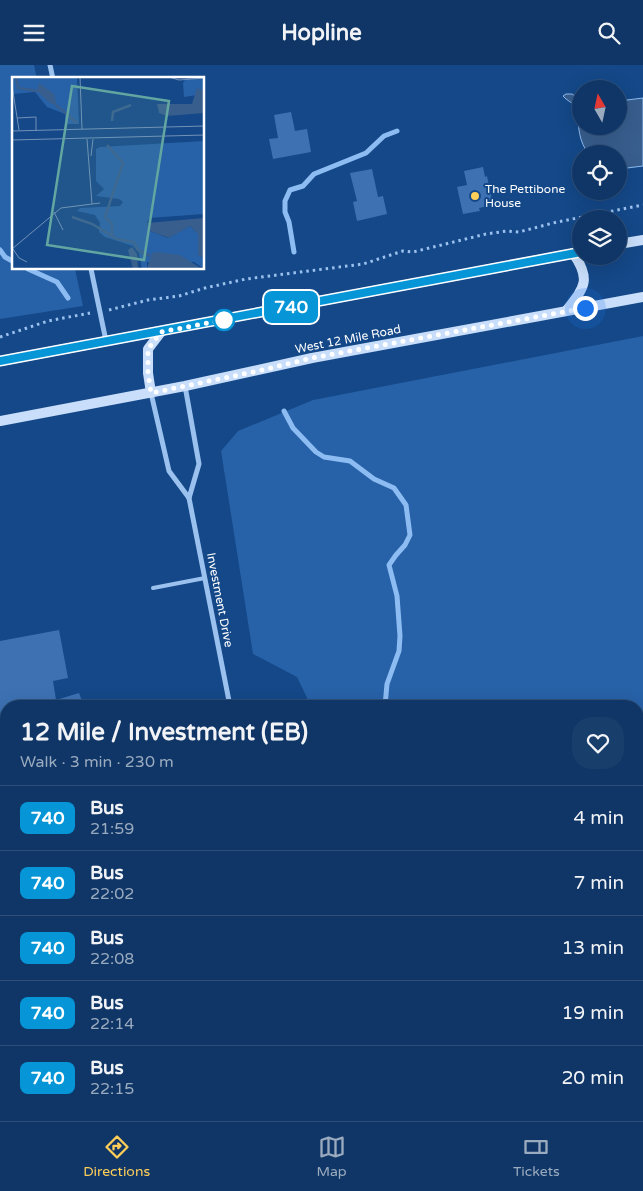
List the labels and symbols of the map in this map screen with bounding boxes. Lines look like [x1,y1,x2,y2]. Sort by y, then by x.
inset map [12,77,205,270]
north arrow [572,80,628,135]
place label: The Pettibone House [485,182,565,210]
marker: The Pettibone House [469,190,481,202]
line badge: 740 [262,291,320,323]
your location [573,296,598,321]
unlabelled marker [213,309,235,331]
street label: West 12 Mile Road [294,322,402,356]
street label: Investment Drive [204,551,236,649]

